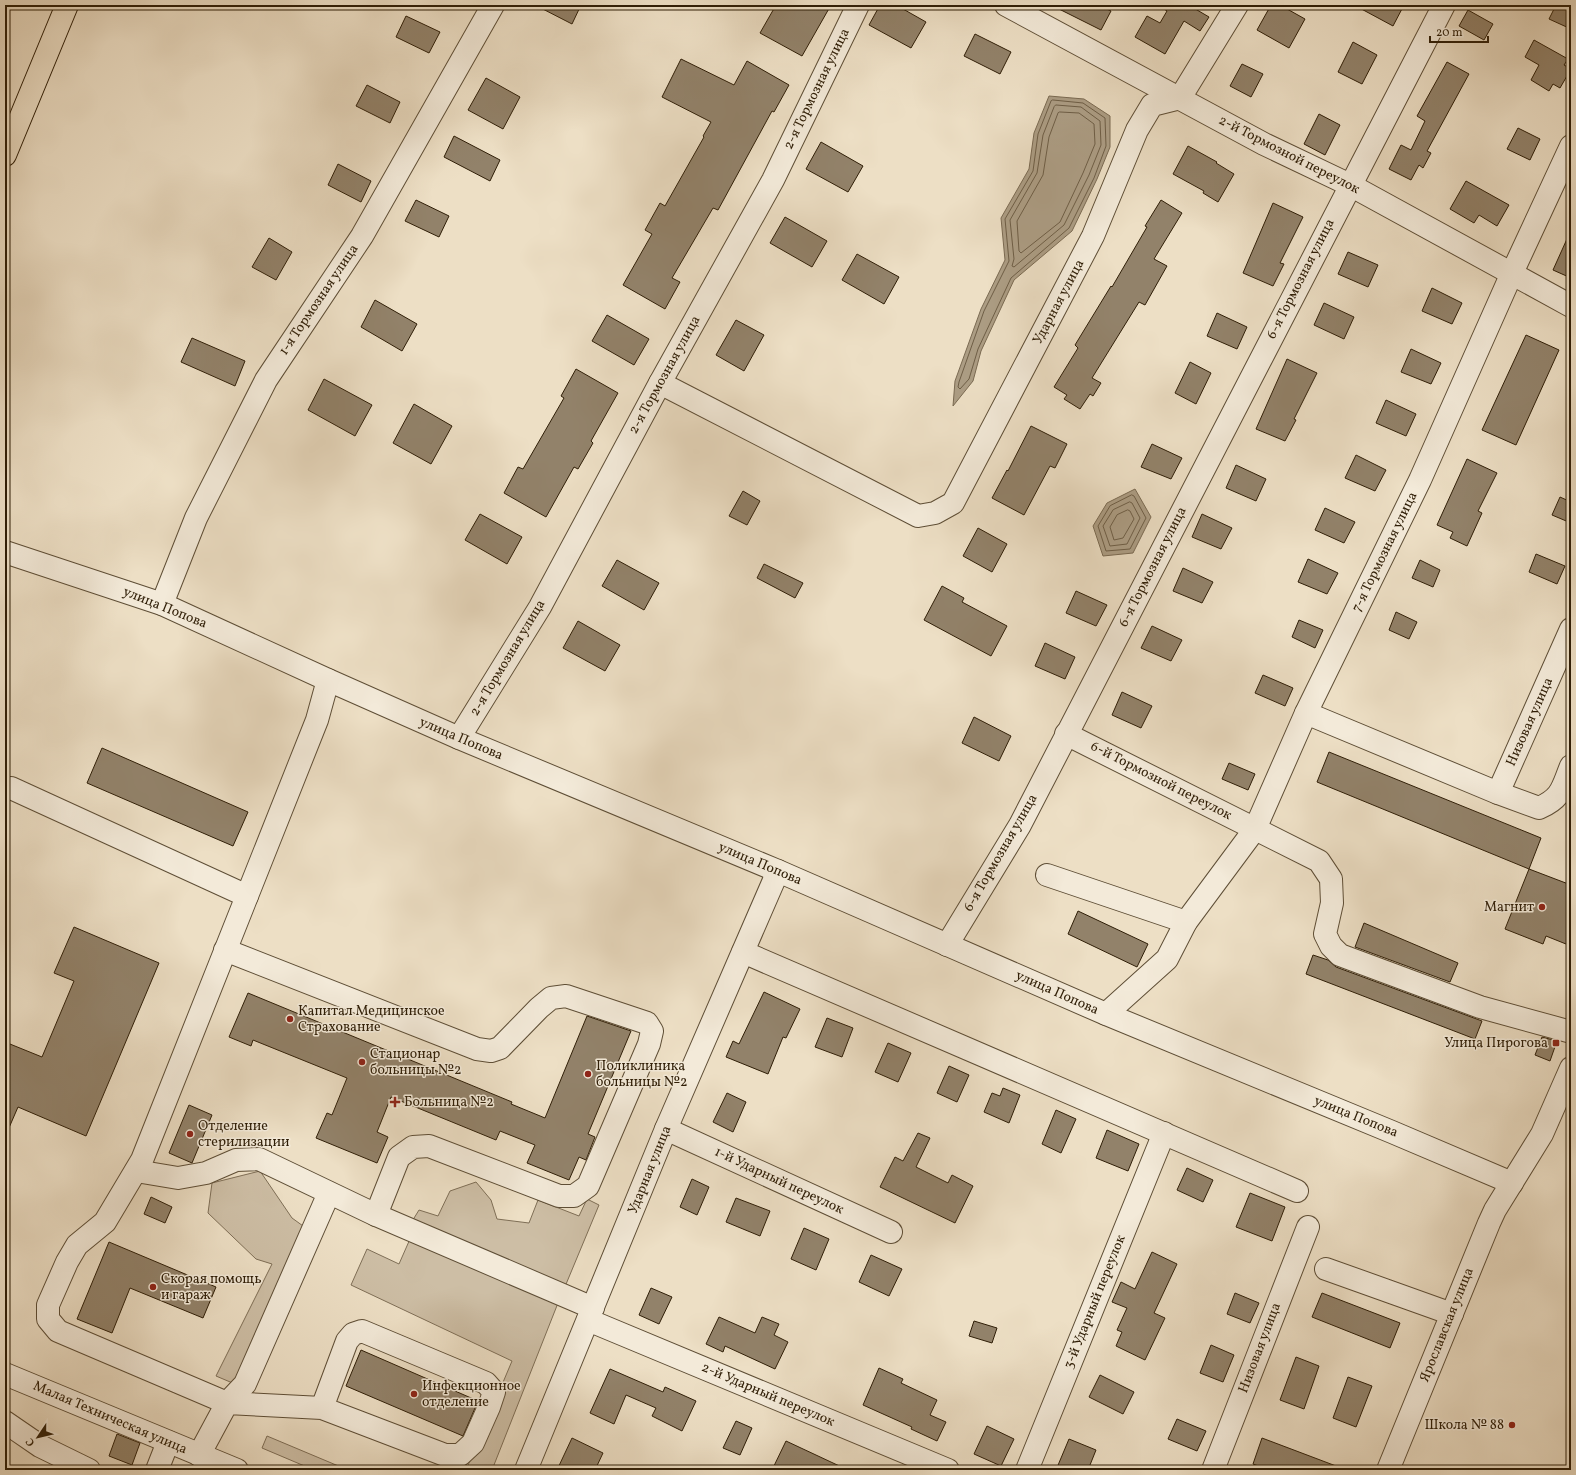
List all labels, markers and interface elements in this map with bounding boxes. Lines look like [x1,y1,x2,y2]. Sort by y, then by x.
scale bar [1430,18,1488,44]
street label: 2-я Тормозная улица [779,25,855,153]
text: 20 m [1436,25,1463,41]
street label: 2-й Тормозной переулок [1215,111,1363,199]
street label: 6-я Тормозная улица [1262,216,1340,342]
street label: 1-я Тормозная улица [275,241,363,359]
street label: Ударная улица [1029,256,1089,348]
street label: 2-я Тормозная улица [625,312,706,438]
street label: 7-я Тормозная улица [1348,489,1422,615]
street label: 6-я Тормозная улица [1114,504,1192,630]
street label: улица Попова [120,582,210,634]
street label: 2-я Тормозная улица [466,596,550,720]
street label: Низовая улица [1502,675,1558,769]
street label: улица Попова [416,713,506,765]
street label: 6-й Тормозной переулок [1087,737,1235,825]
street label: 6-я Тормозная улица [960,791,1042,915]
street label: улица Попова [715,838,805,890]
place label: Магнит [1484,898,1534,917]
marker: Магнит [1537,902,1547,912]
street label: улица Попова [1012,966,1102,1020]
place label: Капитал Медицинское Страхование [298,1002,445,1037]
marker: Капитал Медицинское Страхование [285,1014,295,1024]
place label: Улица Пирогова [1444,1034,1548,1053]
marker: Улица Пирогова [1551,1038,1561,1048]
place label: Стационар больницы №2 [370,1045,462,1080]
marker: Стационар больницы №2 [357,1057,367,1067]
place label: Поликлиника больницы №2 [596,1057,688,1092]
marker: Поликлиника больницы №2 [583,1069,593,1079]
street label: улица Попова [1311,1091,1401,1143]
place label: Больница №2 [404,1093,494,1112]
marker: Больница №2 [389,1096,401,1108]
place label: Отделение стерилизации [198,1117,290,1152]
street label: Ударная улица [624,1123,676,1217]
marker: Отделение стерилизации [185,1129,195,1139]
street label: 1-й Ударный переулок [711,1143,847,1220]
street label: 3-й Ударный переулок [1059,1232,1131,1372]
street label: Ярославская улица [1415,1265,1479,1385]
place label: Скорая помощь и гараж [161,1270,262,1305]
marker: Скорая помощь и гараж [148,1282,158,1292]
street label: Низовая улица [1234,1300,1286,1396]
street label: 2-й Ударный переулок [698,1358,838,1432]
street label: Малая Техническая улица [30,1377,190,1459]
place label: Инфекционное отделение [422,1377,521,1412]
marker: Инфекционное отделение [409,1389,419,1399]
place label: Школа № 88 [1424,1416,1504,1435]
north arrow [18,1417,58,1457]
marker: Школа № 88 [1507,1420,1517,1430]
text: С [23,1435,39,1449]

